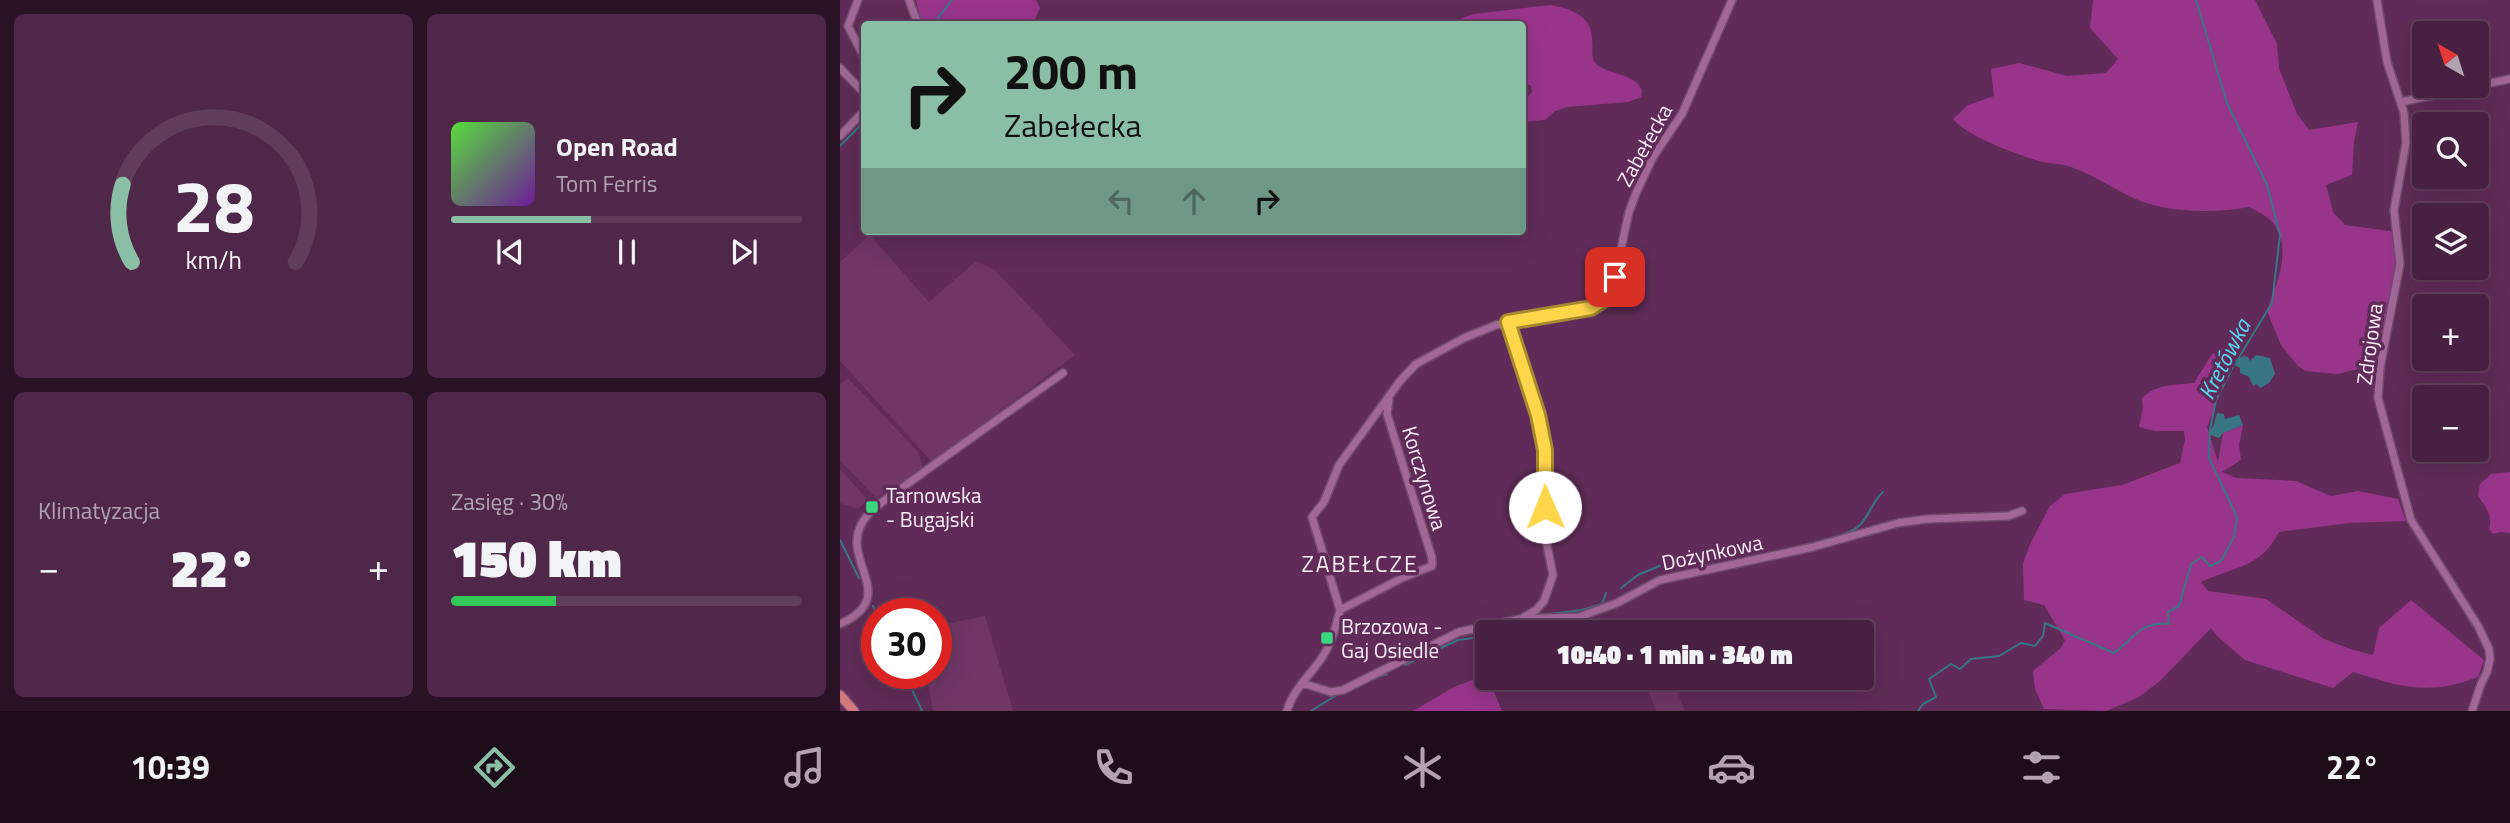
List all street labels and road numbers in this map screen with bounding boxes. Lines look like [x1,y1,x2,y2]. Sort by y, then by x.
street label: Zabełecka [1608,97,1680,192]
street label: Zdrojowa [2347,301,2391,387]
street label: Korczynowa [1394,422,1456,534]
street label: Dożynkowa [1658,526,1766,578]

